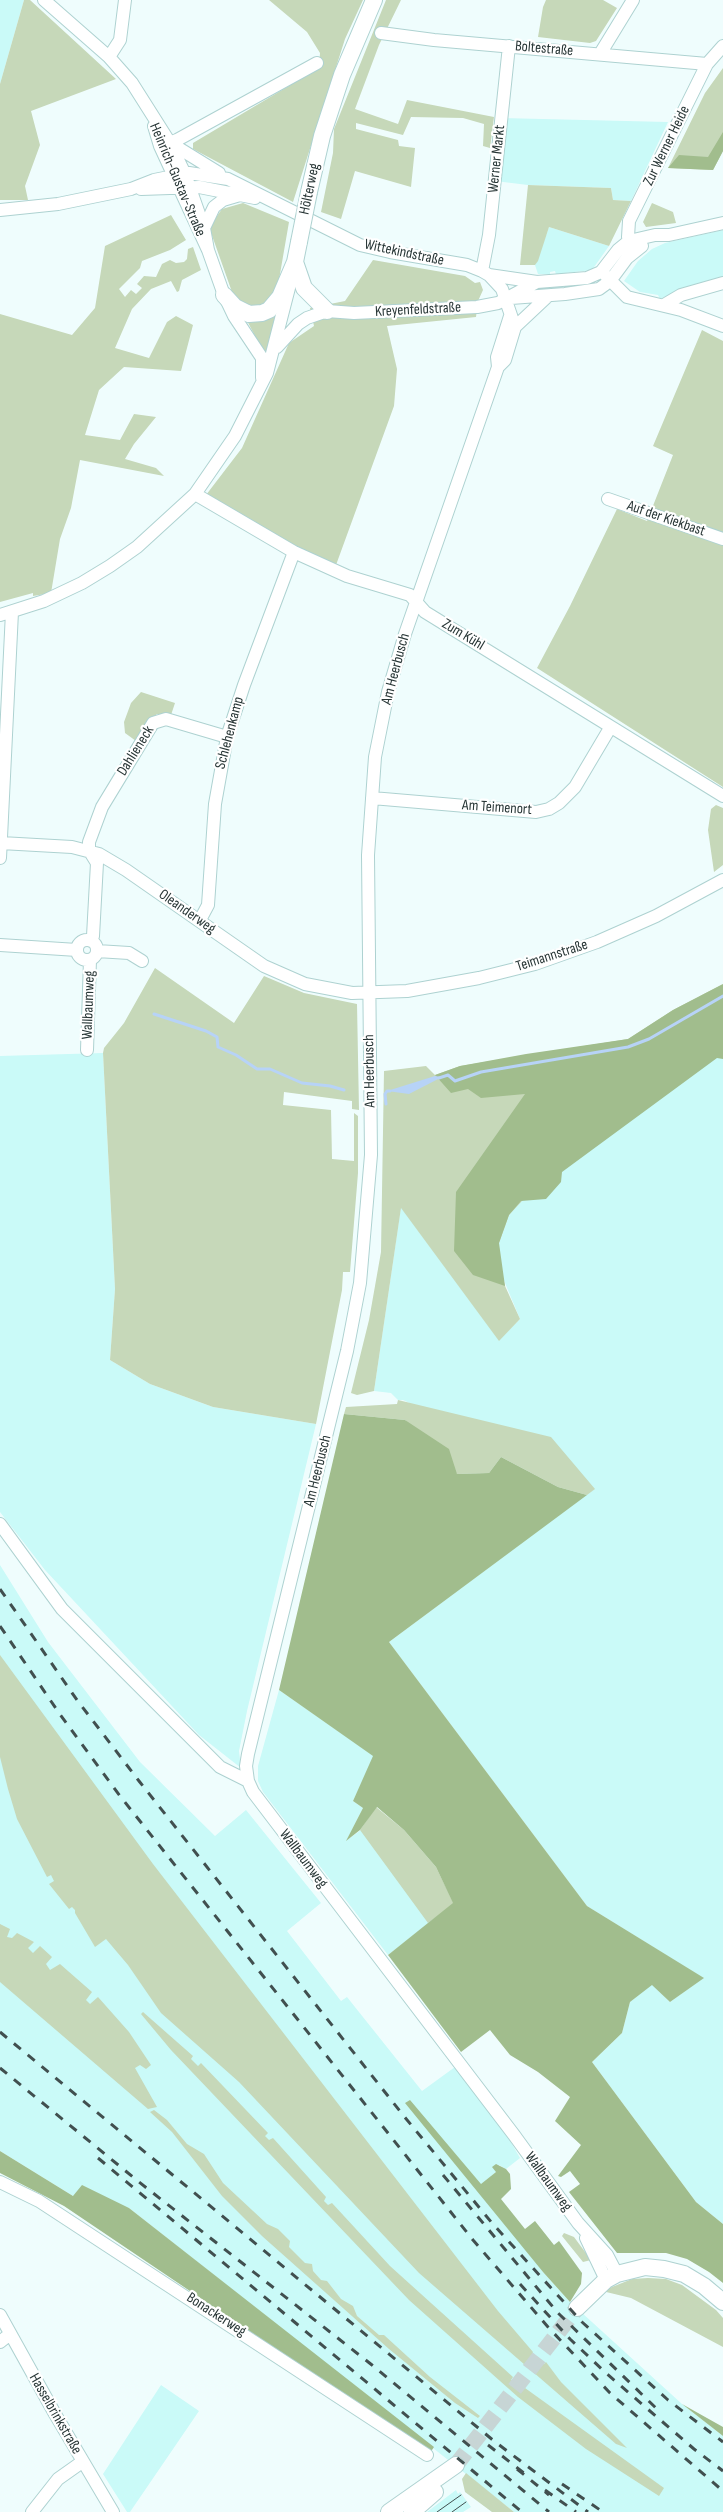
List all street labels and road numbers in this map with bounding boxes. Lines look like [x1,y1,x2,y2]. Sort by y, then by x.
street label: Boltestraße [514,37,574,61]
street label: Zur Werner Heide [640,103,694,189]
street label: Heinrich-Gustav-Straße [145,121,209,239]
street label: Werner Markt [484,124,510,194]
street label: Hölterweg [296,162,324,216]
street label: Wittekindstraße [363,236,445,270]
street label: Kreyenfeldstraße [375,299,461,321]
street label: Auf der Kiekbast [624,497,708,541]
street label: Zum Kühl [438,615,488,655]
street label: Am Heerbusch [378,631,414,707]
street label: Schlehenkamp [212,695,248,771]
street label: Dahlieneck [114,723,158,779]
street label: Am Teimenort [461,797,533,819]
street label: Oleanderweg [155,886,219,938]
street label: Teimannstraße [514,936,590,976]
street label: Wallbaumweg [79,970,99,1040]
street label: Am Heerbusch [360,1034,380,1108]
street label: Am Heerbusch [300,1433,336,1509]
street label: Wallbaumweg [275,1826,331,1892]
street label: Wallbaumweg [520,2149,576,2215]
street label: Bonackerweg [183,2289,249,2341]
street label: Hasselbrinkstraße [25,2370,85,2458]

